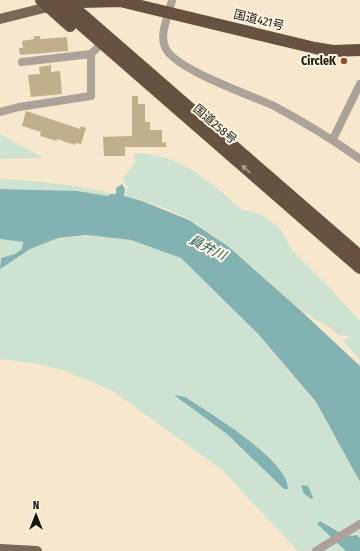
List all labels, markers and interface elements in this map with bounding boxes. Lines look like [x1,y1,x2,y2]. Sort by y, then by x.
street label: 国道421号 [232,7,286,33]
place label: CircleK [301,54,337,68]
marker: CircleK [339,56,349,66]
street label: 国道258号 [190,101,240,147]
one-way arrow [241,164,252,173]
water label: 員弁川 [187,232,230,264]
north arrow [16,495,56,535]
text: N [33,499,39,512]

